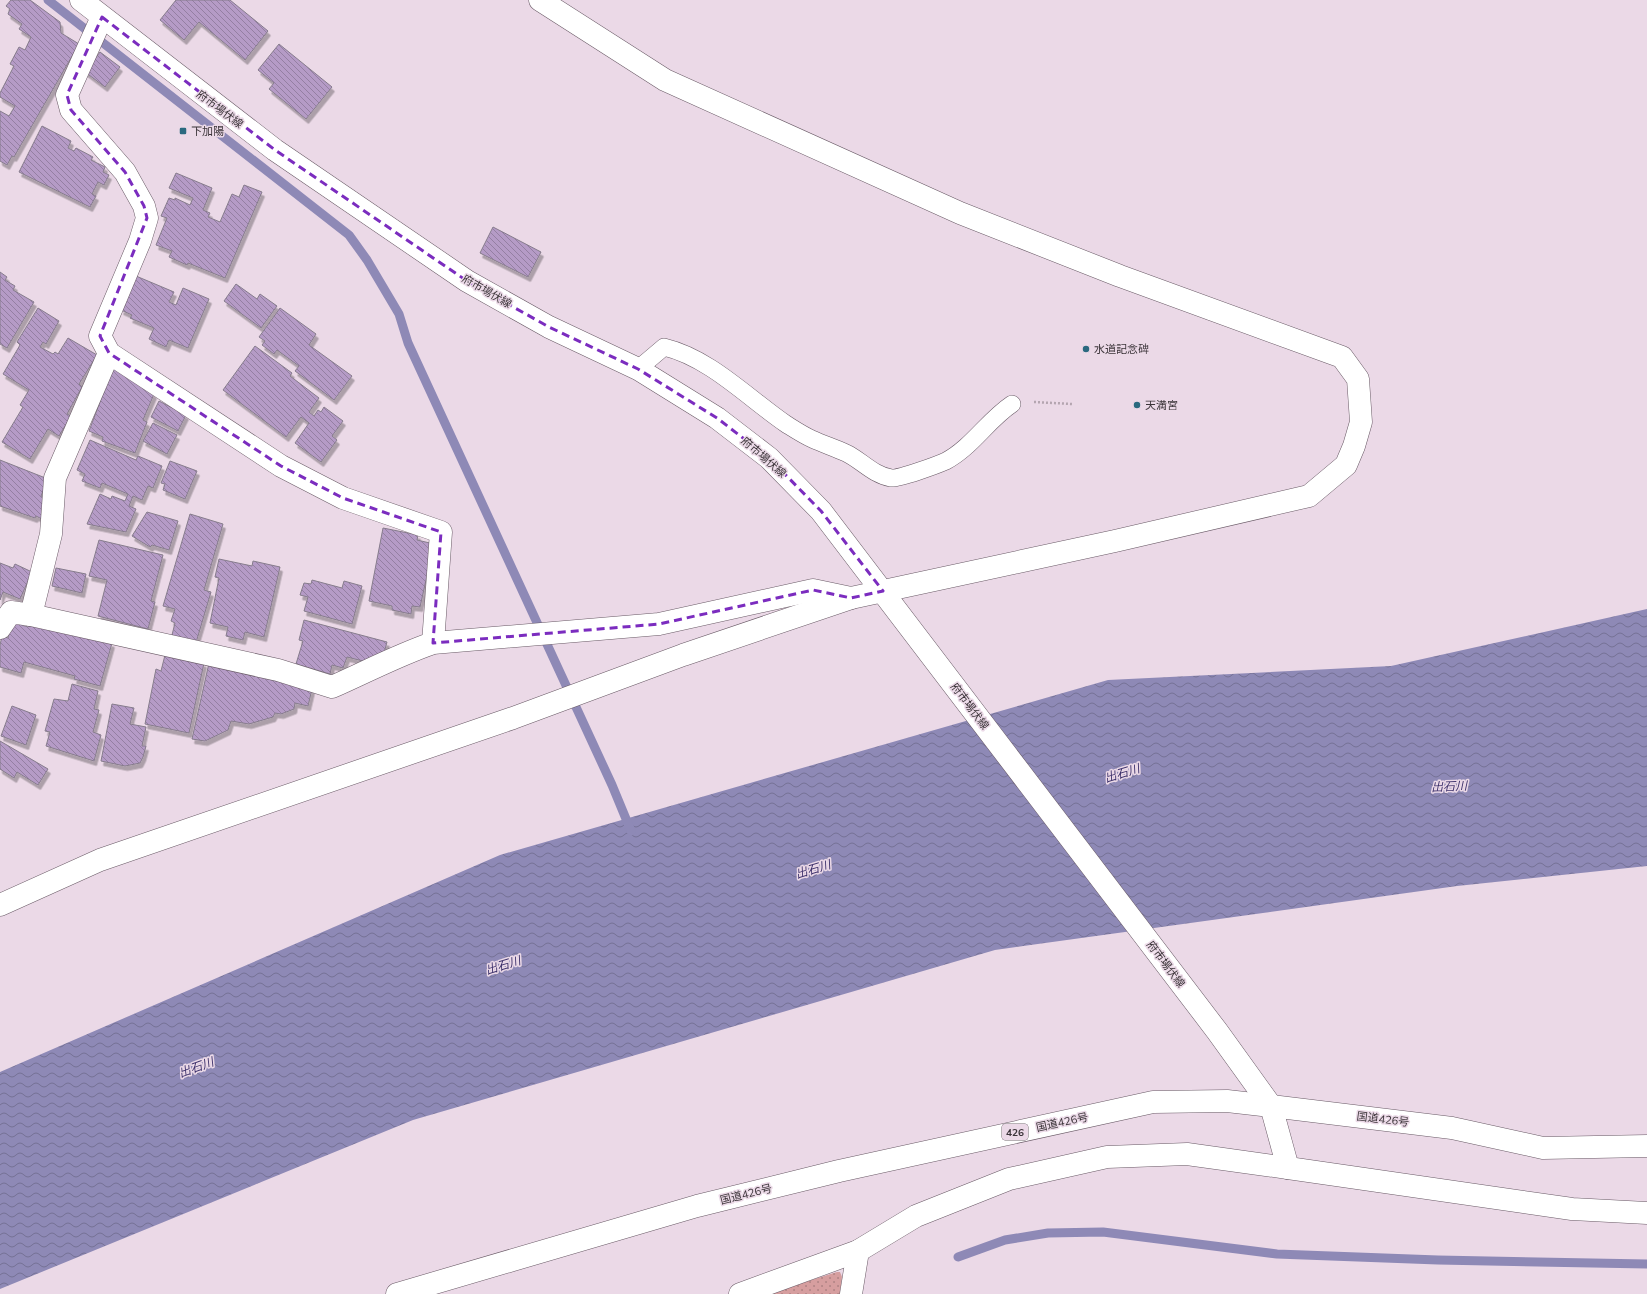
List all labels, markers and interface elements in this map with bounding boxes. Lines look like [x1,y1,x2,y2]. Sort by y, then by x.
street label: 府市場伏線 [194,87,246,131]
place label: 下加陽 [191,124,224,138]
marker: 下加陽 [178,126,188,136]
street label: 府市場伏線 [460,271,514,311]
place label: 水道記念碑 [1094,342,1149,356]
marker: 水道記念碑 [1081,344,1091,354]
place label: 天満宮 [1145,398,1178,412]
marker: 天満宮 [1132,400,1142,410]
street label: 府市場伏線 [739,434,789,480]
street label: 府市場伏線 [948,680,992,732]
water label: 出石川 [1103,760,1143,785]
water label: 出石川 [1431,778,1469,794]
water label: 出石川 [794,856,834,881]
street label: 府市場伏線 [1144,938,1188,990]
water label: 出石川 [484,952,524,977]
water label: 出石川 [177,1053,217,1080]
street label: 国道426号 [1356,1109,1410,1129]
street label: 国道426号 [1035,1110,1089,1134]
road number: 426 [1002,1124,1028,1140]
street label: 国道426号 [719,1181,773,1207]

